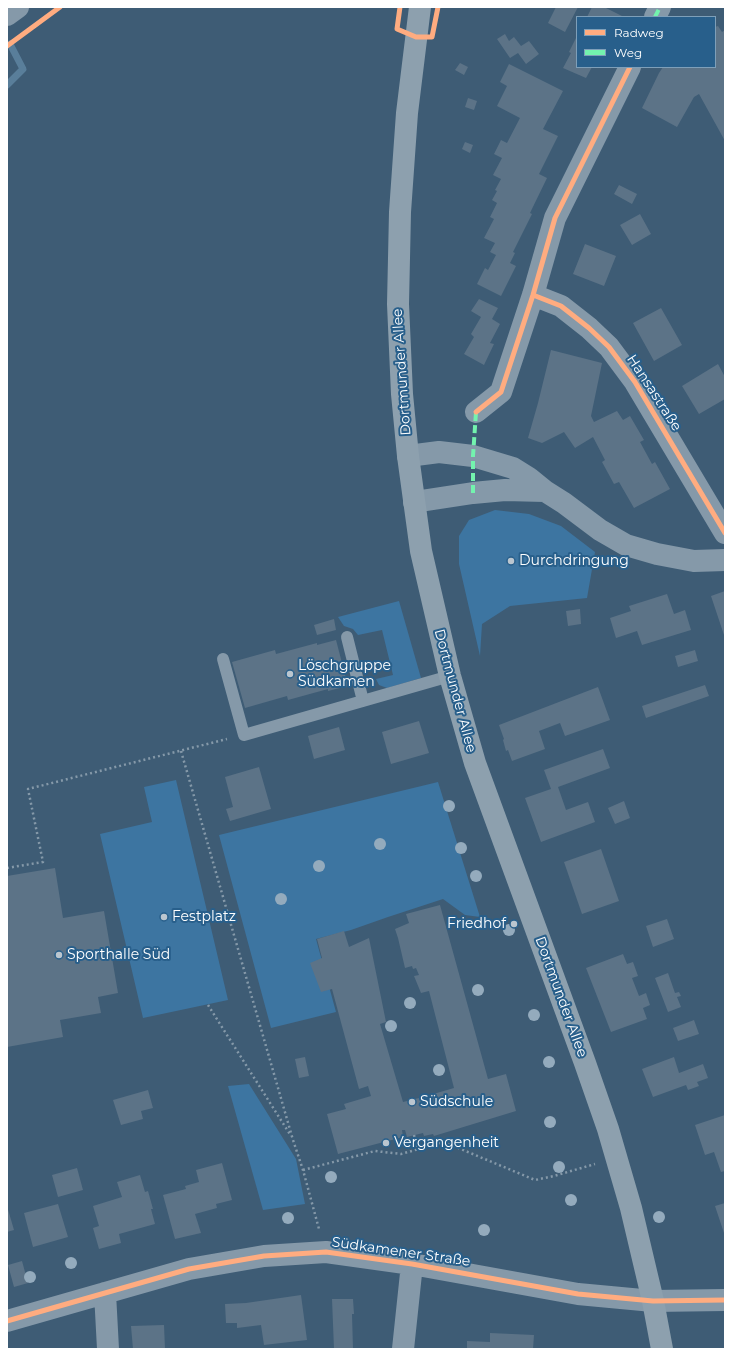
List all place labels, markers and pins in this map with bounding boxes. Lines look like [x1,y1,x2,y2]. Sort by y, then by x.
place label: Durchdringung [519,553,629,569]
marker: Durchdringung [506,556,516,566]
place label: Löschgruppe Südkamen [298,658,391,690]
marker: Löschgruppe Südkamen [285,669,295,679]
place label: Festplatz [172,909,236,925]
marker: Festplatz [159,912,169,922]
place label: Friedhof [447,916,506,932]
marker: Friedhof [509,919,519,929]
place label: Sporthalle Süd [67,947,170,963]
marker: Sporthalle Süd [54,950,64,960]
place label: Südschule [420,1094,493,1110]
marker: Südschule [407,1097,417,1107]
place label: Vergangenheit [394,1135,499,1151]
marker: Vergangenheit [381,1138,391,1148]

